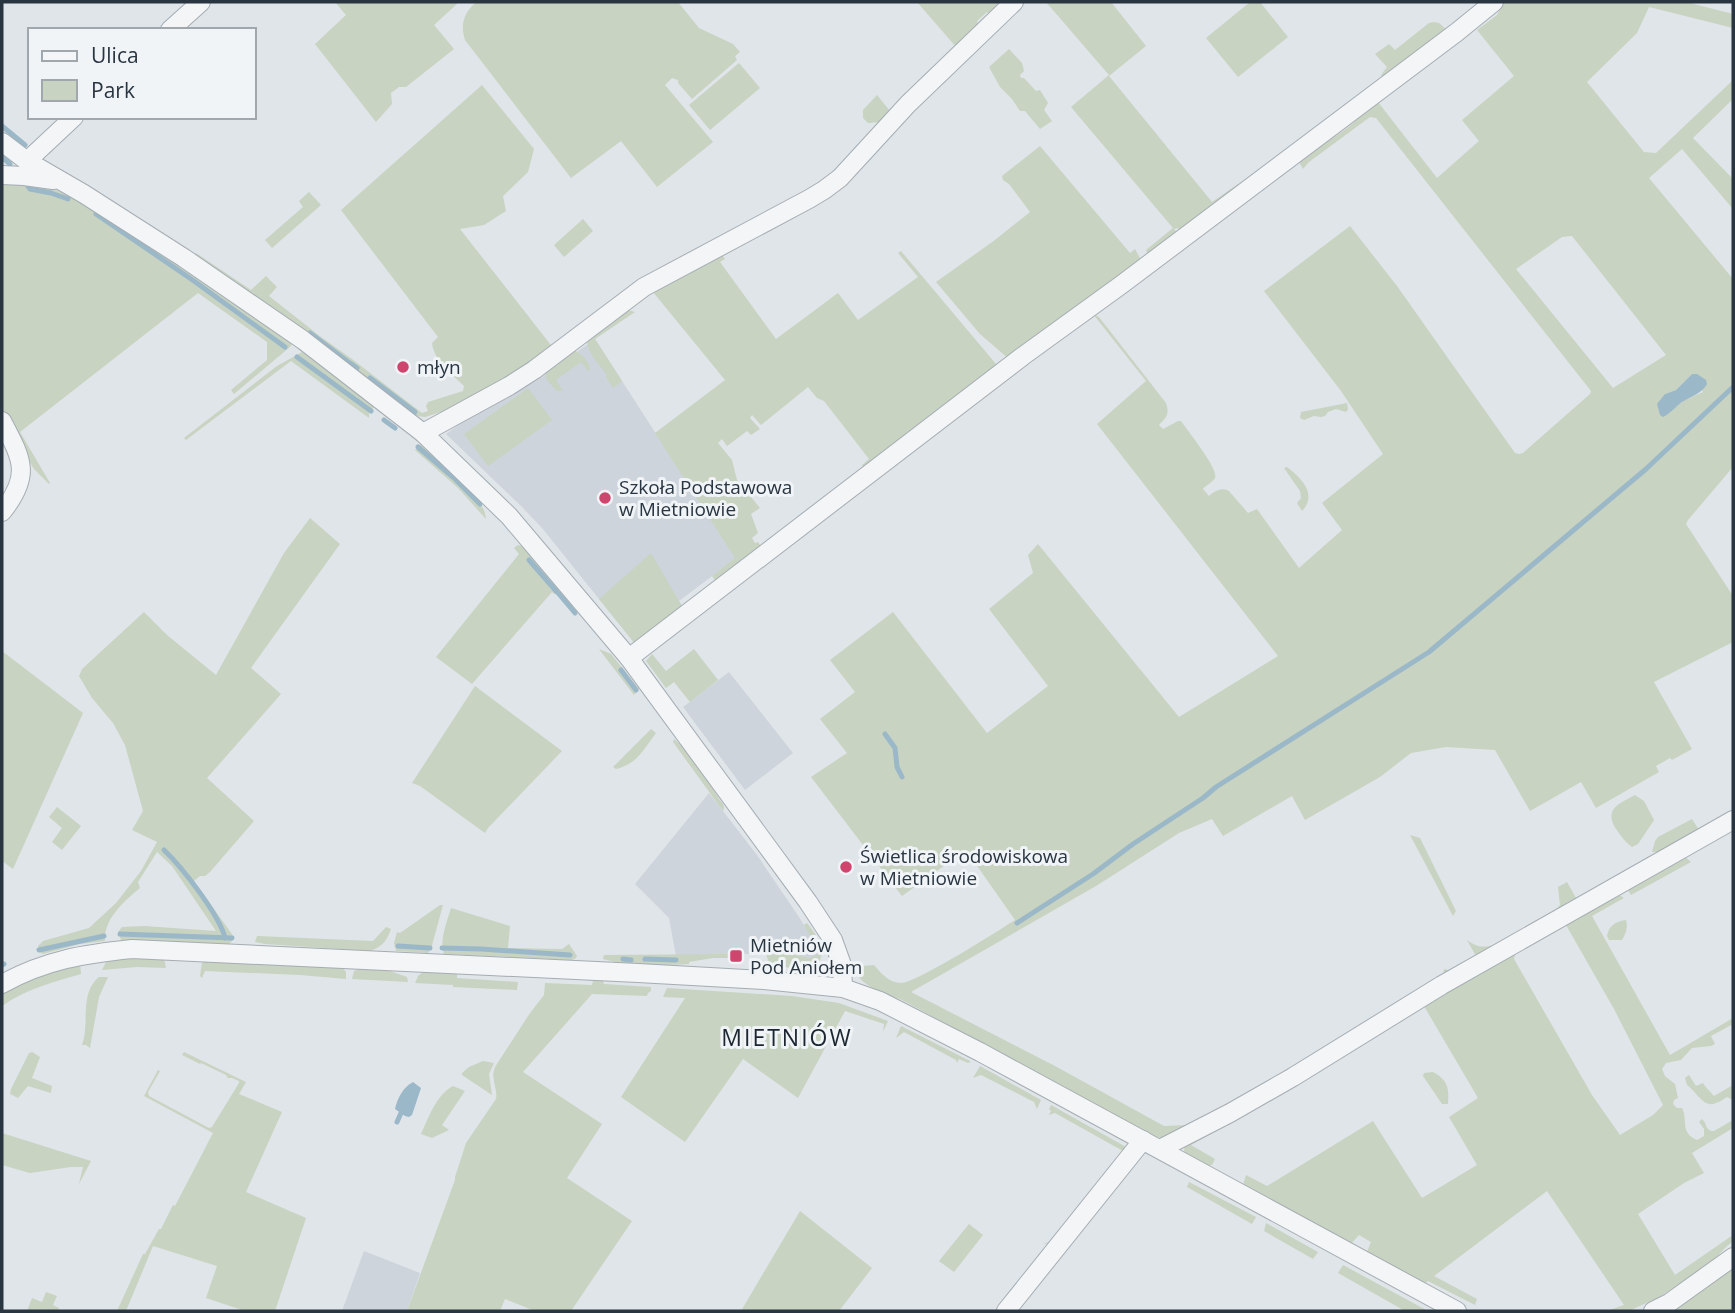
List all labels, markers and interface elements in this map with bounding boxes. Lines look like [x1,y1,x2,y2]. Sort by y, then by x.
legend [28,28,256,119]
text: Ulica [91,41,139,69]
text: Park [91,76,135,104]
place label: młyn [417,354,461,380]
marker: młyn [395,359,411,375]
place label: Szkoła Podstawowa w Mietniowie [619,474,792,522]
marker: Szkoła Podstawowa w Mietniowie [597,490,613,506]
place label: Świetlica środowiskowa w Mietniowie [860,843,1068,891]
marker: Świetlica środowiskowa w Mietniowie [838,859,854,875]
place label: Mietniów Pod Aniołem [750,932,862,980]
marker: Mietniów Pod Aniołem [728,948,744,964]
district label: MIETNIÓW [721,1021,853,1053]

